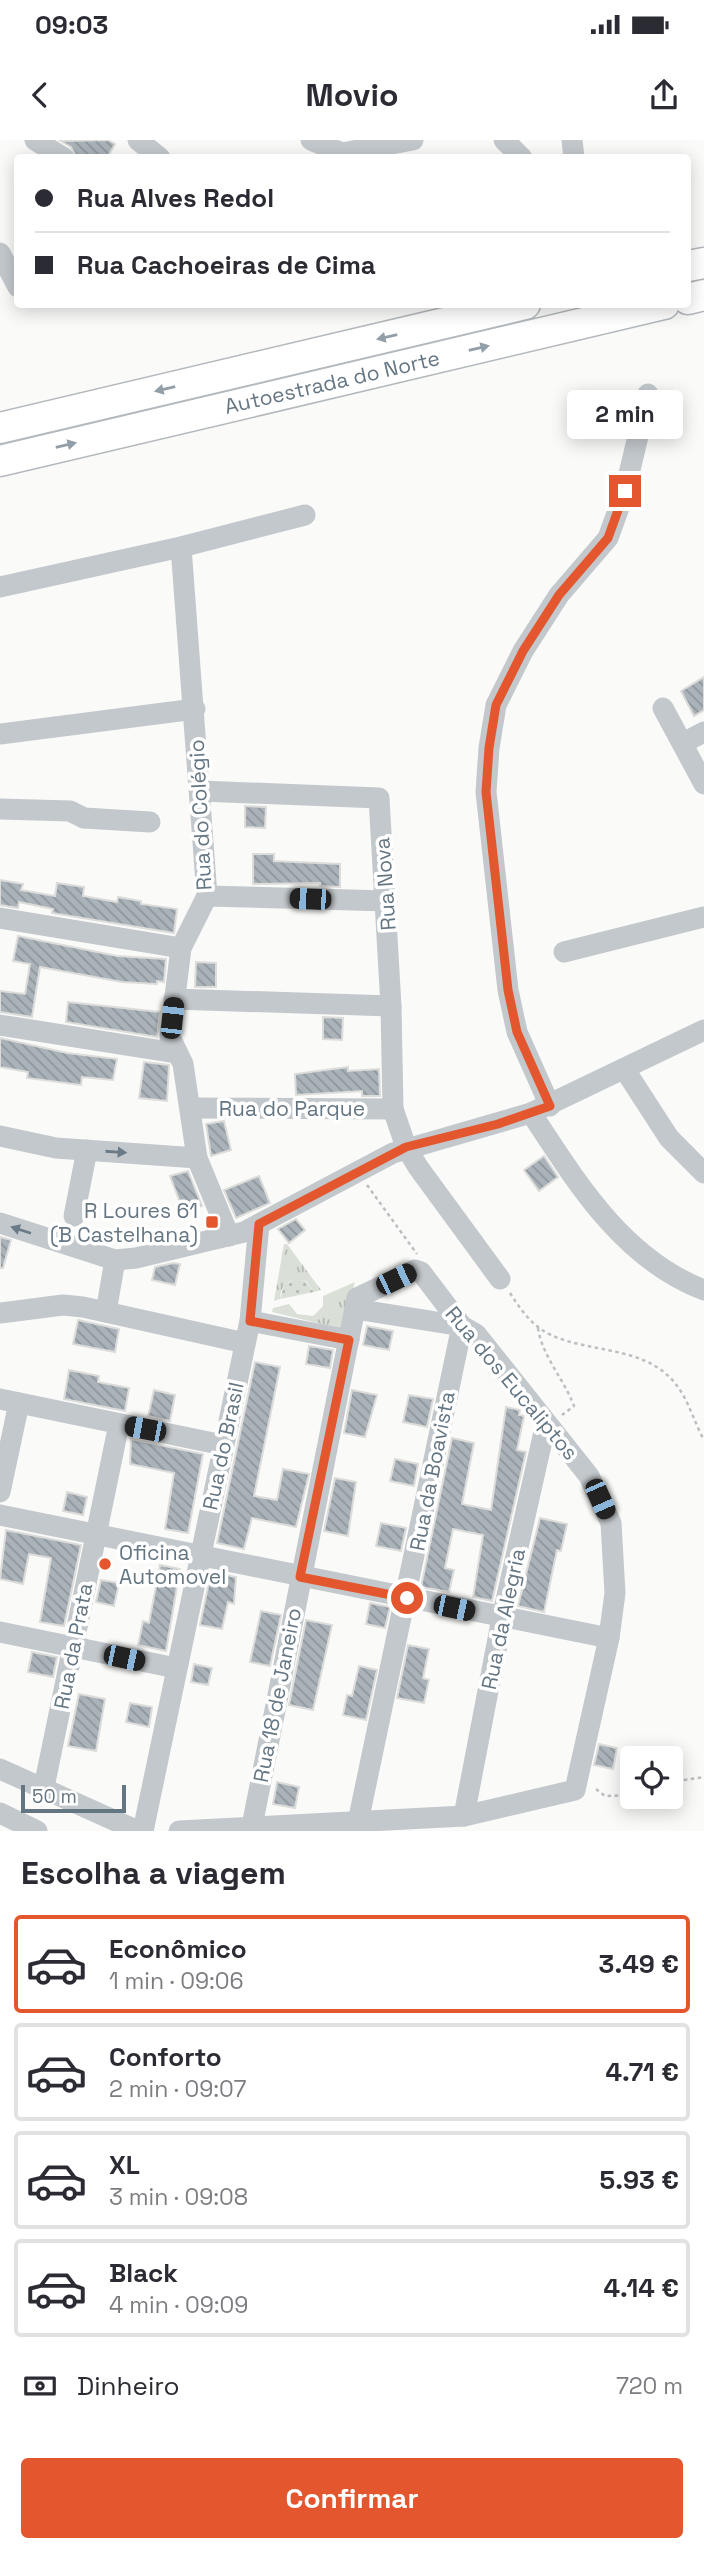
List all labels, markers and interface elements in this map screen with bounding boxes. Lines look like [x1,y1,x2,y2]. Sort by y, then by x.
text: 09:03 [35,8,108,42]
text: Movio [306,75,399,115]
icon: back [21,76,59,114]
icon: share [645,76,683,114]
text: Rua Alves Redol [77,181,274,215]
text: Rua Cachoeiras de Cima [77,248,376,282]
one-way arrow [376,332,398,343]
one-way arrow [468,342,490,353]
street label: Autoestrada do Norte [222,344,442,420]
one-way arrow [154,384,176,395]
callout: 2 min [567,390,683,438]
text: 2 min [595,399,655,429]
one-way arrow [56,439,78,450]
route end [609,475,641,507]
street label: Rua do Colégio [183,739,217,891]
street label: Rua Nova [368,837,402,931]
car [289,888,332,910]
car [160,996,185,1040]
street label: Rua do Parque [219,1095,365,1122]
one-way arrow [105,1147,127,1158]
place label: R Loures 61 (B Castelhana) [50,1197,198,1248]
marker: R Loures 61 (B Castelhana) [204,1214,220,1230]
one-way arrow [10,1224,31,1234]
car [373,1260,420,1298]
street label: Rua dos Eucaliptos [440,1301,584,1465]
street label: Rua do Brasil [196,1379,250,1513]
street label: Rua da Boavista [403,1389,461,1553]
car [123,1415,168,1443]
car [582,1476,619,1522]
place label: Oficina Automovel [119,1539,226,1590]
street label: Rua da Alegria [475,1546,531,1692]
marker: Oficina Automovel [97,1556,113,1572]
street label: Rua da Prata [48,1581,98,1711]
route start [391,1582,423,1614]
car [432,1593,477,1623]
street label: Rua 18 de Janeiro [247,1605,307,1785]
car [102,1643,147,1673]
map controls [620,1746,683,1809]
button: locate [620,1746,683,1809]
scale bar [21,1782,126,1814]
text: 50 m [32,1784,77,1809]
text: Escolha a viagem [21,1853,286,1893]
text: Econômico [109,1932,247,1966]
icon: car [25,1933,88,1996]
text: 3.49 € [599,1947,679,1981]
text: 1 min · 09:06 [109,1966,244,1996]
text: Conforto [109,2040,222,2074]
icon: car [25,2041,88,2104]
text: 4.71 € [605,2055,679,2089]
text: 2 min · 09:07 [109,2074,246,2104]
text: XL [109,2148,140,2182]
icon: car [25,2149,88,2212]
text: 5.93 € [600,2163,679,2197]
text: 3 min · 09:08 [109,2182,248,2212]
text: Black [109,2256,178,2290]
icon: car [25,2257,88,2320]
text: 4.14 € [604,2271,679,2305]
text: 4 min · 09:09 [109,2290,248,2320]
icon: cash [21,2367,59,2405]
text: Dinheiro [77,2369,180,2403]
text: 720 m [616,2371,683,2401]
button: Confirmar [21,2458,683,2538]

